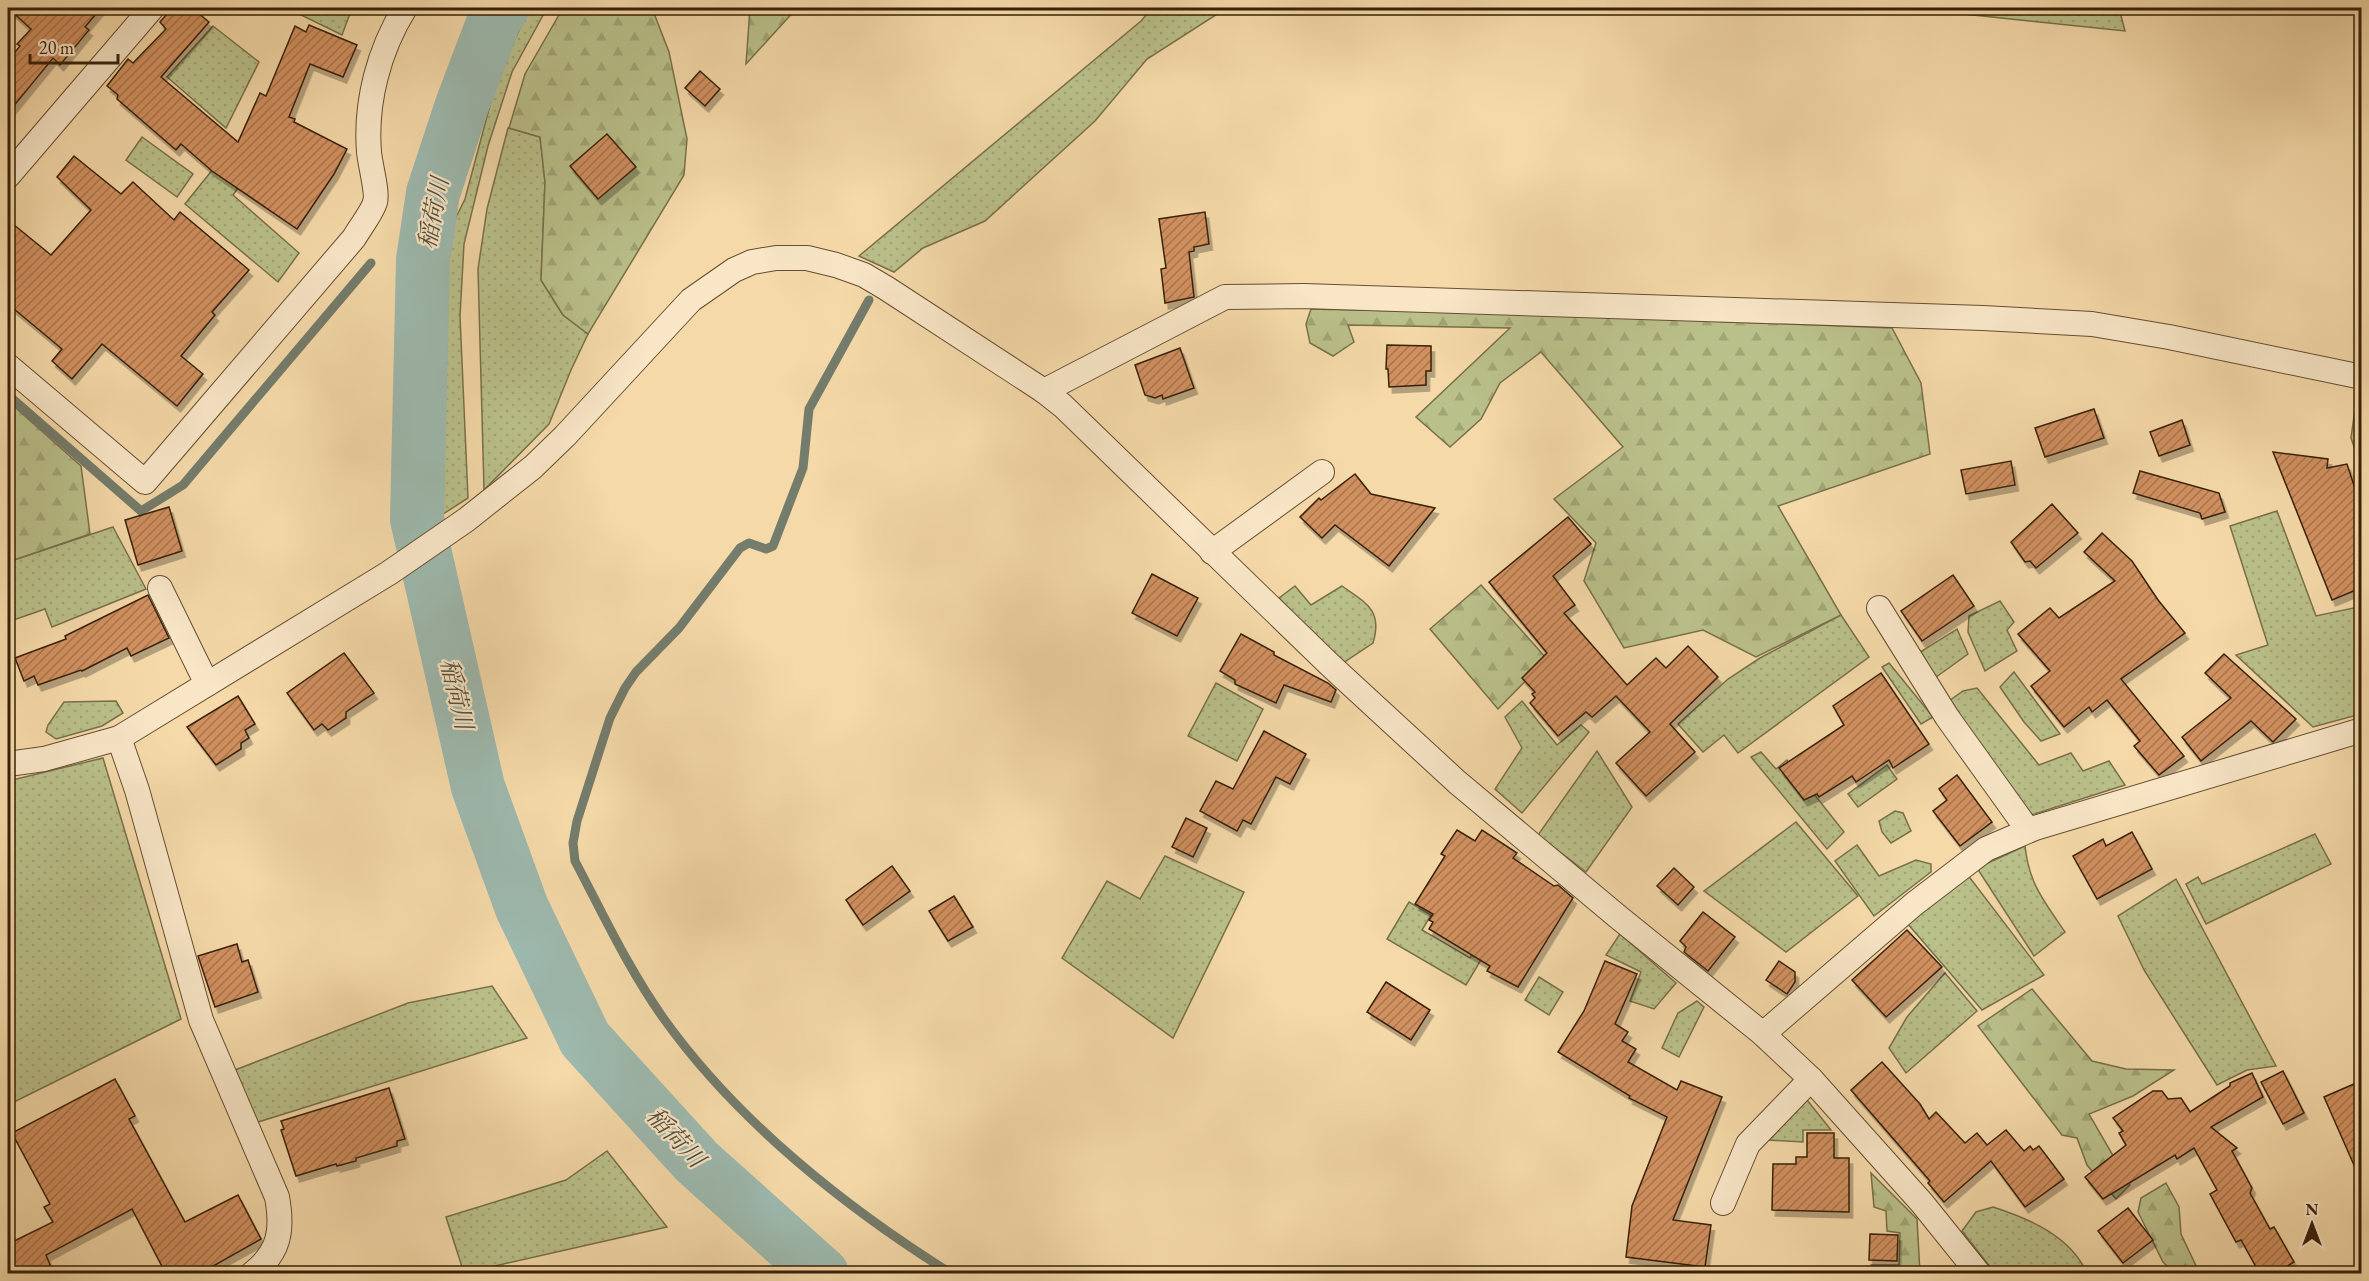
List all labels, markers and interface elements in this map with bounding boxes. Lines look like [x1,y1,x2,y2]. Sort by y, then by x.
scale bar [30,27,118,65]
text: 20 m [39,36,74,59]
water label: 稲荷川 [411,172,456,251]
water label: 稲荷川 [434,655,481,735]
water label: 稲荷川 [640,1100,714,1176]
north arrow [2282,1194,2342,1254]
text: N [2306,1199,2319,1220]

